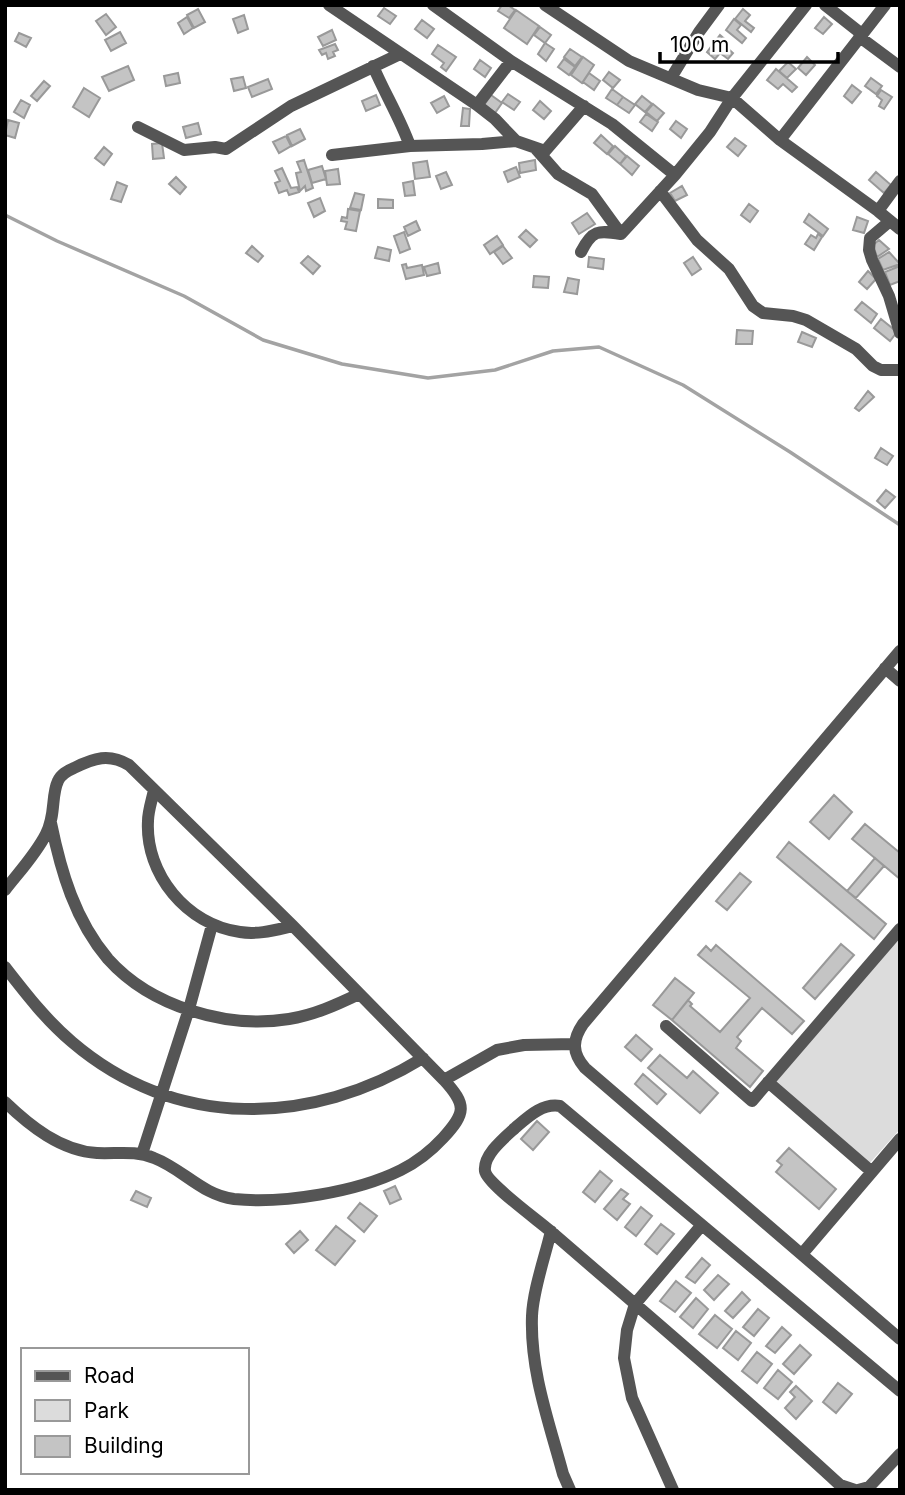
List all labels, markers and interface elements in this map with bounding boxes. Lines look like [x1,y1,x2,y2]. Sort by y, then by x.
scale bar [660,21,838,65]
text: 100 m [670,32,729,57]
legend [21,1348,248,1474]
text: Road [84,1363,135,1388]
text: Park [84,1398,129,1423]
text: Building [84,1433,164,1458]

